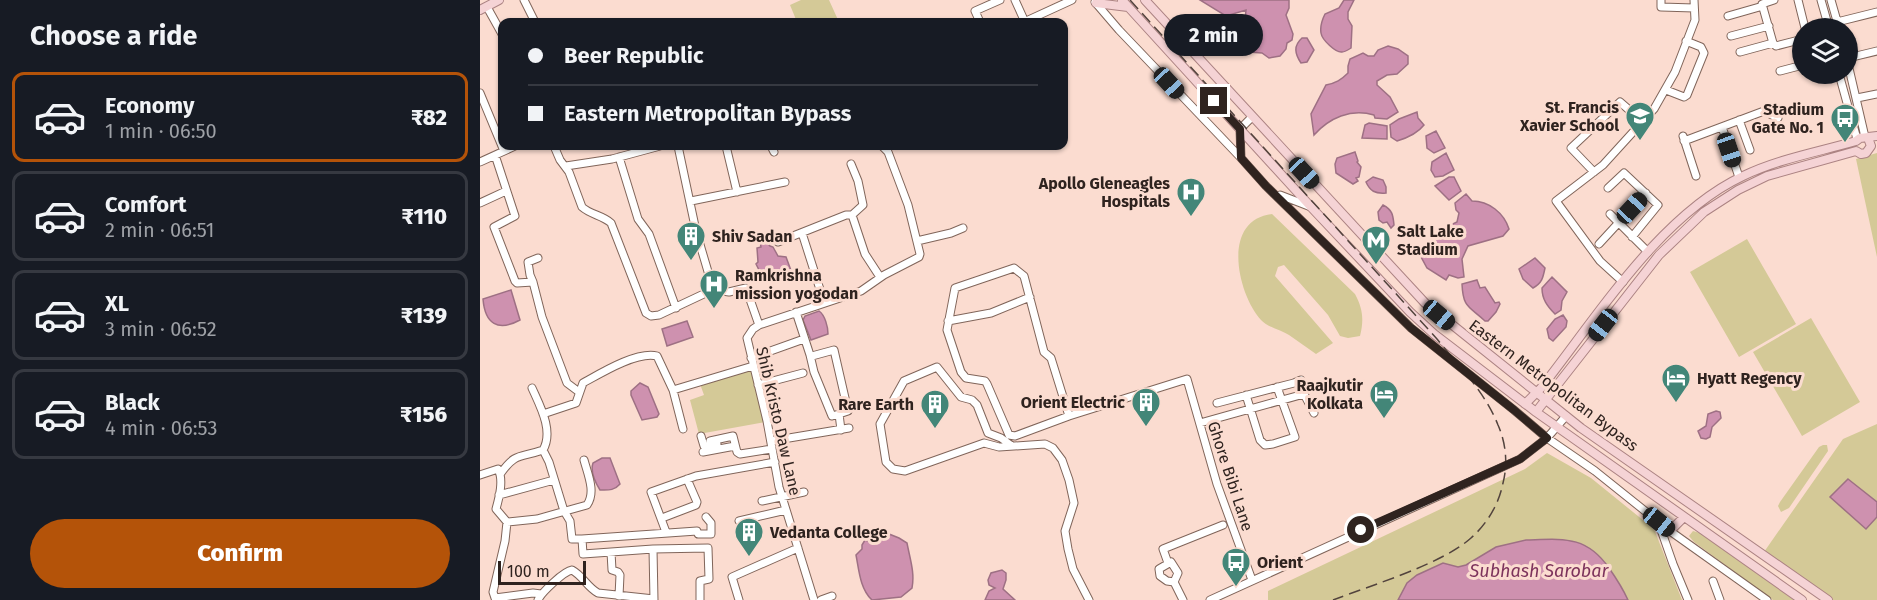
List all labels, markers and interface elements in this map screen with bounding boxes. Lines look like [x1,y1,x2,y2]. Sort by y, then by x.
callout: 2 min [1164,14,1263,56]
map controls [1792,18,1858,84]
button: layers [1792,18,1858,84]
text: Choose a ride [30,20,197,52]
text: 2 min [1189,23,1238,47]
text: Beer Republic [564,42,703,69]
car [1150,64,1188,102]
route end [1200,87,1227,114]
icon: car [33,90,87,144]
text: Economy [105,92,194,119]
place label: St. Francis Xavier School [1519,98,1619,135]
text: Eastern Metropolitan Bypass [564,100,851,127]
school or university icon: St. Francis Xavier School [1624,100,1656,142]
place label: Stadium Gate No. 1 [1752,100,1824,137]
bus stop icon: Stadium Gate No. 1 [1829,102,1861,144]
text: ₹82 [411,104,447,131]
text: 1 min · 06:50 [105,119,217,143]
car [1715,130,1743,170]
car [1285,154,1323,192]
place label: Apollo Gleneagles Hospitals [1038,174,1170,211]
hospital icon: Apollo Gleneagles Hospitals [1175,176,1207,218]
icon: car [33,189,87,243]
car [1613,189,1651,227]
text: Comfort [105,191,186,218]
text: ₹110 [402,203,447,230]
text: 2 min · 06:51 [105,218,214,242]
building icon: Shiv Sadan [675,220,707,262]
place label: Salt Lake Stadium [1397,222,1464,259]
metro station icon: Salt Lake Stadium [1360,224,1392,266]
place label: Shiv Sadan [712,227,792,246]
place label: Ramkrishna mission yogodan [735,266,858,303]
hospital icon: Ramkrishna mission yogodan [698,268,730,310]
icon: car [33,288,87,342]
text: XL [105,290,129,317]
car [1419,297,1459,333]
text: ₹139 [401,302,447,329]
car [1585,305,1621,345]
street label: Eastern Metropolitan Bypass [1465,316,1642,455]
text: 3 min · 06:52 [105,317,217,341]
street label: Shib Kristo Daw Lane [752,345,805,497]
hotel icon: Hyatt Regency [1660,362,1692,404]
place label: Hyatt Regency [1697,369,1802,388]
place label: Raajkutir Kolkata [1297,376,1364,413]
hotel icon: Raajkutir Kolkata [1368,378,1400,420]
building icon: Orient Electric [1130,386,1162,428]
icon: car [33,387,87,441]
building icon: Rare Earth [919,388,951,430]
text: Black [105,389,160,416]
place label: Orient Electric [1021,393,1125,412]
place label: Rare Earth [838,395,914,414]
text: ₹156 [400,401,447,428]
text: 4 min · 06:53 [105,416,217,440]
street label: Ghore Bibi Lane [1204,419,1257,534]
car [1639,504,1679,540]
building icon: Vedanta College [733,516,765,558]
route start [1347,516,1374,543]
button: Confirm [30,519,450,588]
place label: Vedanta College [769,523,888,542]
bus stop icon: Orient [1220,546,1252,588]
place label: Orient [1257,553,1304,572]
scale bar [498,558,586,586]
water label: Subhash Sarobar [1469,560,1610,582]
text: 100 m [507,562,550,581]

